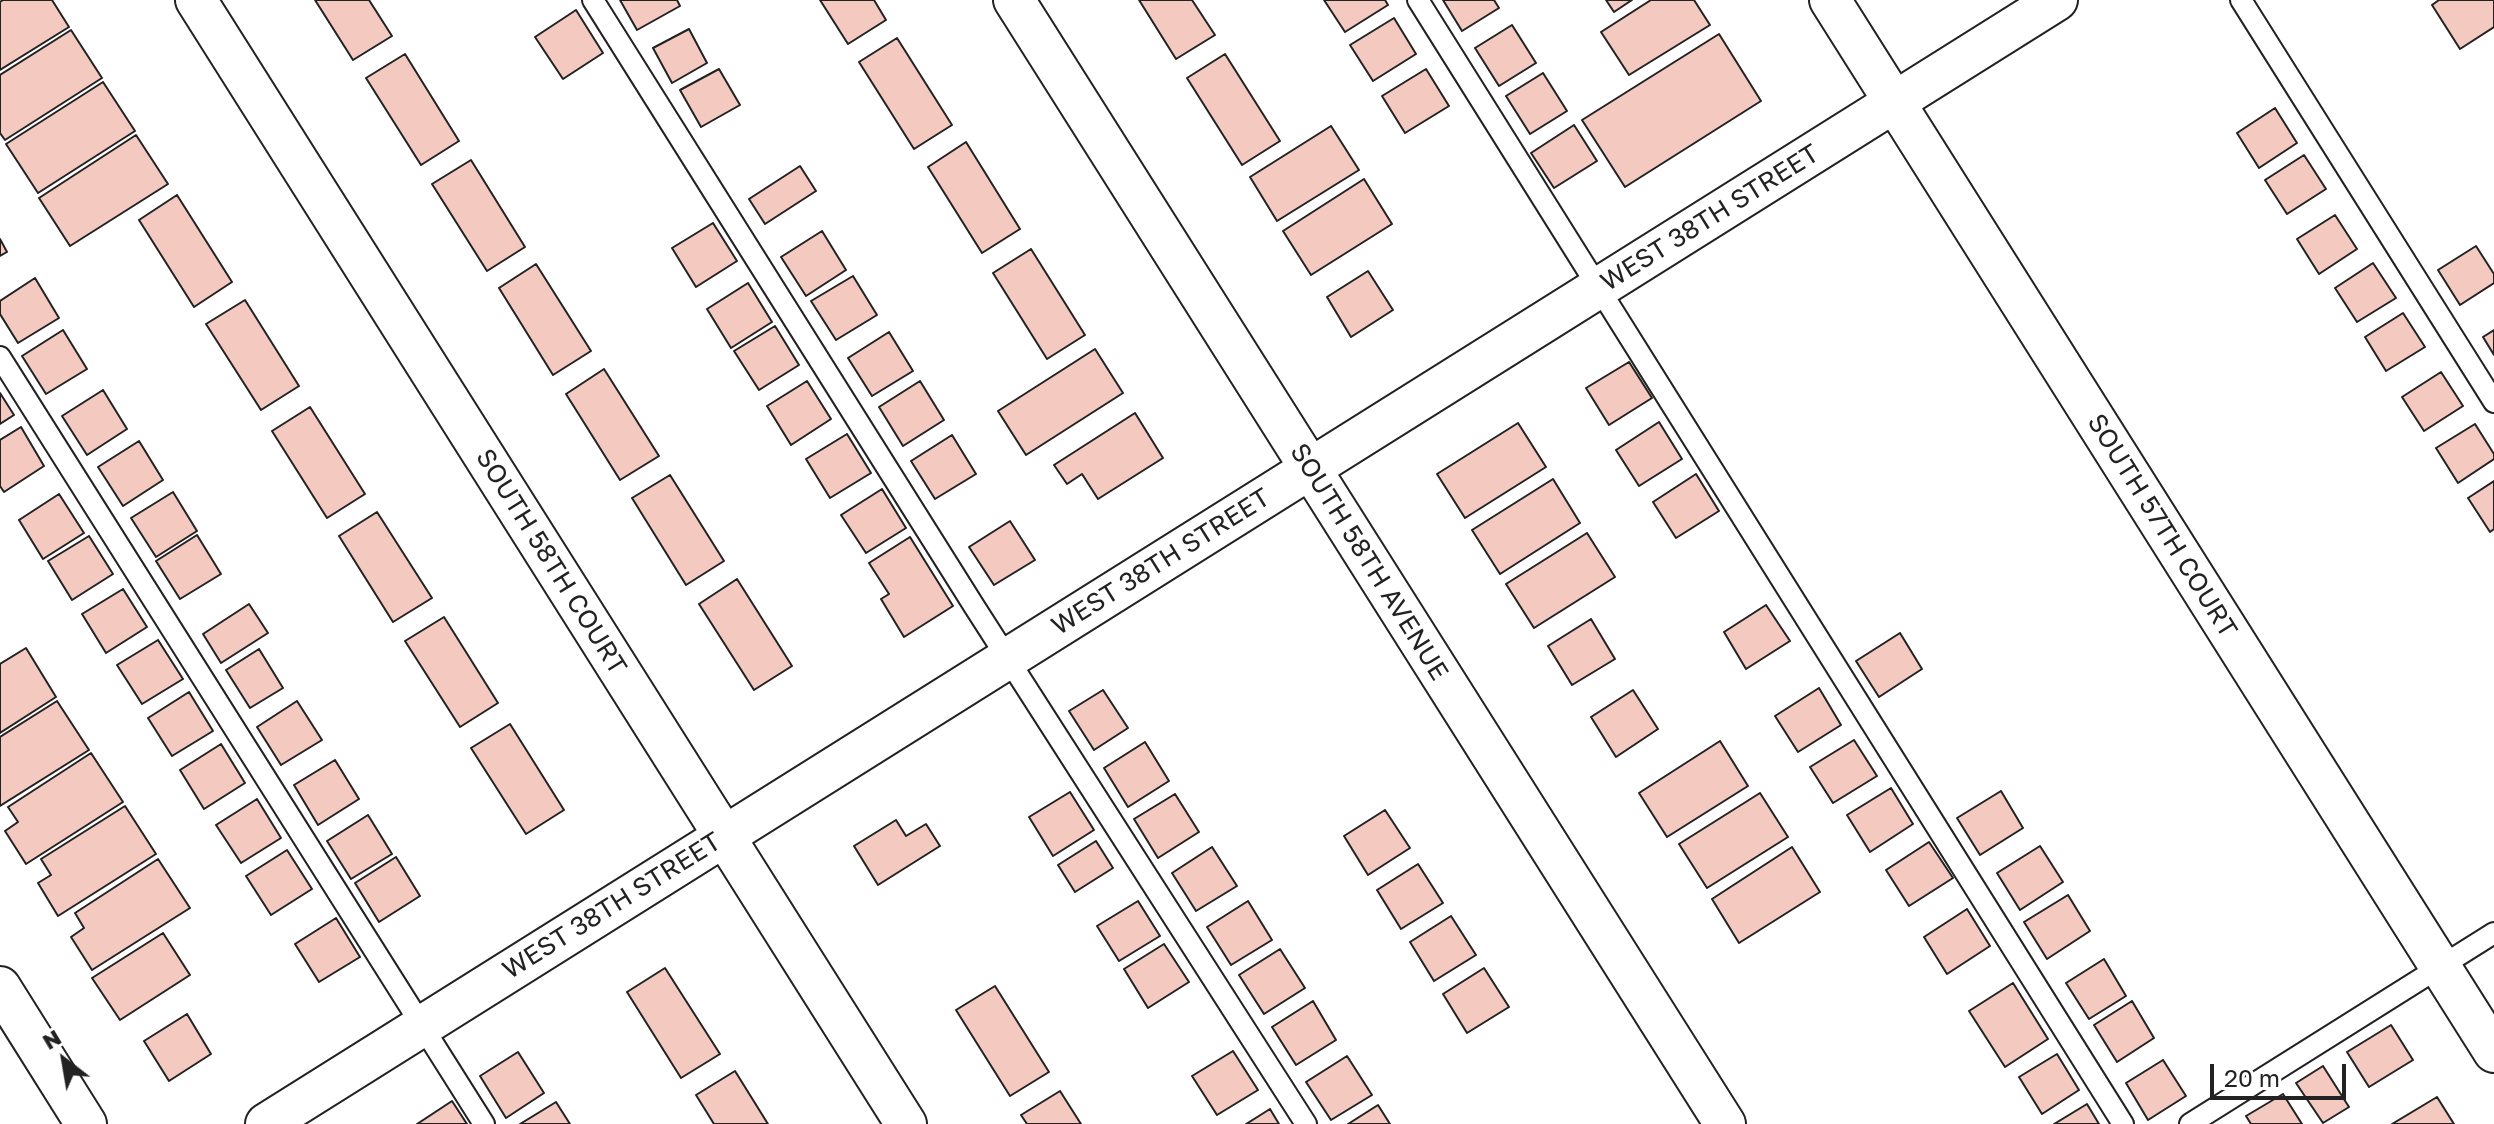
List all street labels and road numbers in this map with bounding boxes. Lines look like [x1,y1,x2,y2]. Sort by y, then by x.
street label: WEST 38TH STREET [1595,138,1825,298]
street label: SOUTH 57TH COURT [2080,408,2244,644]
street label: SOUTH 58TH AVENUE [1283,438,1455,686]
street label: SOUTH 58TH COURT [469,443,633,681]
street label: WEST 38TH STREET [1046,482,1276,642]
street label: WEST 38TH STREET [497,826,727,986]

